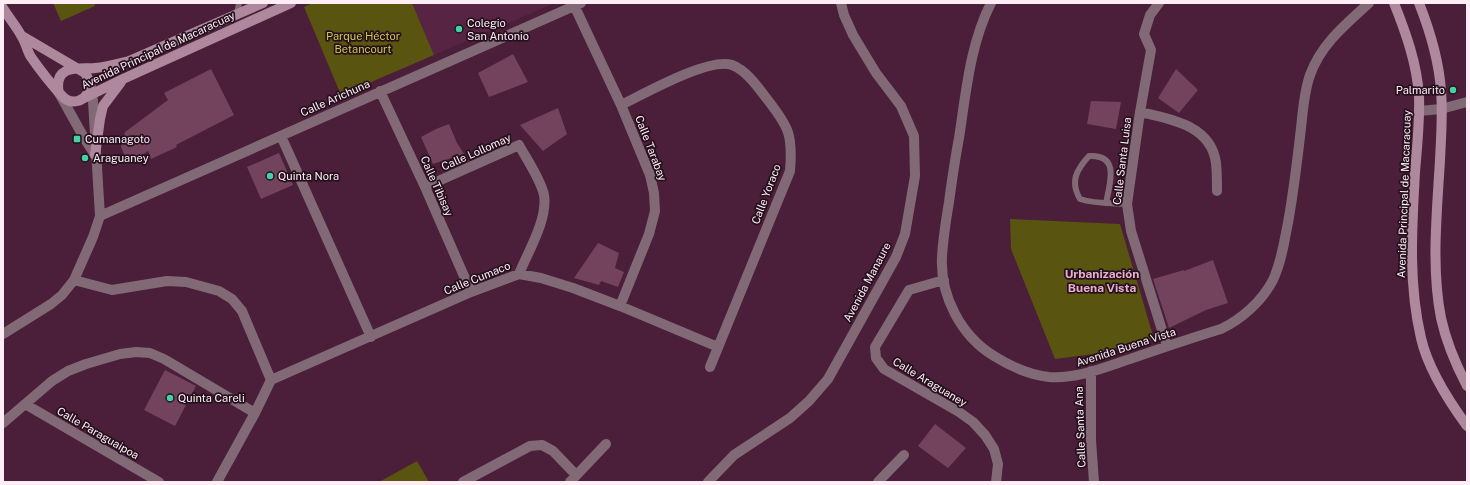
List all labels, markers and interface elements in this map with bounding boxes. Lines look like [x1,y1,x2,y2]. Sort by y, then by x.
street label: Avenida Principal de Macaracuay [79,9,237,91]
place label: Colegio San Antonio [467,17,529,42]
marker: Colegio San Antonio [454,24,464,34]
park label: Parque Héctor Betancourt [326,30,400,55]
street label: Calle Arichuna [298,77,372,119]
place label: Palmarito [1396,84,1445,96]
marker: Palmarito [1448,85,1458,95]
street label: Avenida Principal de Macaracuay [1395,110,1413,278]
street label: Calle Tarabay [633,114,669,182]
street label: Calle Santa Luisa [1111,116,1133,206]
street label: Calle Lollomay [439,131,513,173]
place label: Cumanagoto [85,133,150,145]
marker: Cumanagoto [72,134,82,144]
place label: Araguaney [93,152,149,164]
marker: Araguaney [80,153,90,163]
street label: Calle Tibisay [418,154,456,218]
street label: Calle Yoraco [749,162,783,226]
place label: Quinta Nora [278,170,339,182]
marker: Quinta Nora [265,171,275,181]
street label: Avenida Manaure [841,240,893,324]
street label: Calle Cumaco [442,259,512,297]
district label: Urbanización Buena Vista [1065,267,1139,295]
street label: Avenida Buena Vista [1075,325,1177,369]
street label: Calle Araguaney [891,355,969,409]
street label: Calle Santa Ana [1073,386,1087,468]
place label: Quinta Careli [178,392,245,404]
marker: Quinta Careli [165,393,175,403]
street label: Calle Paraguaipoa [55,405,141,461]

